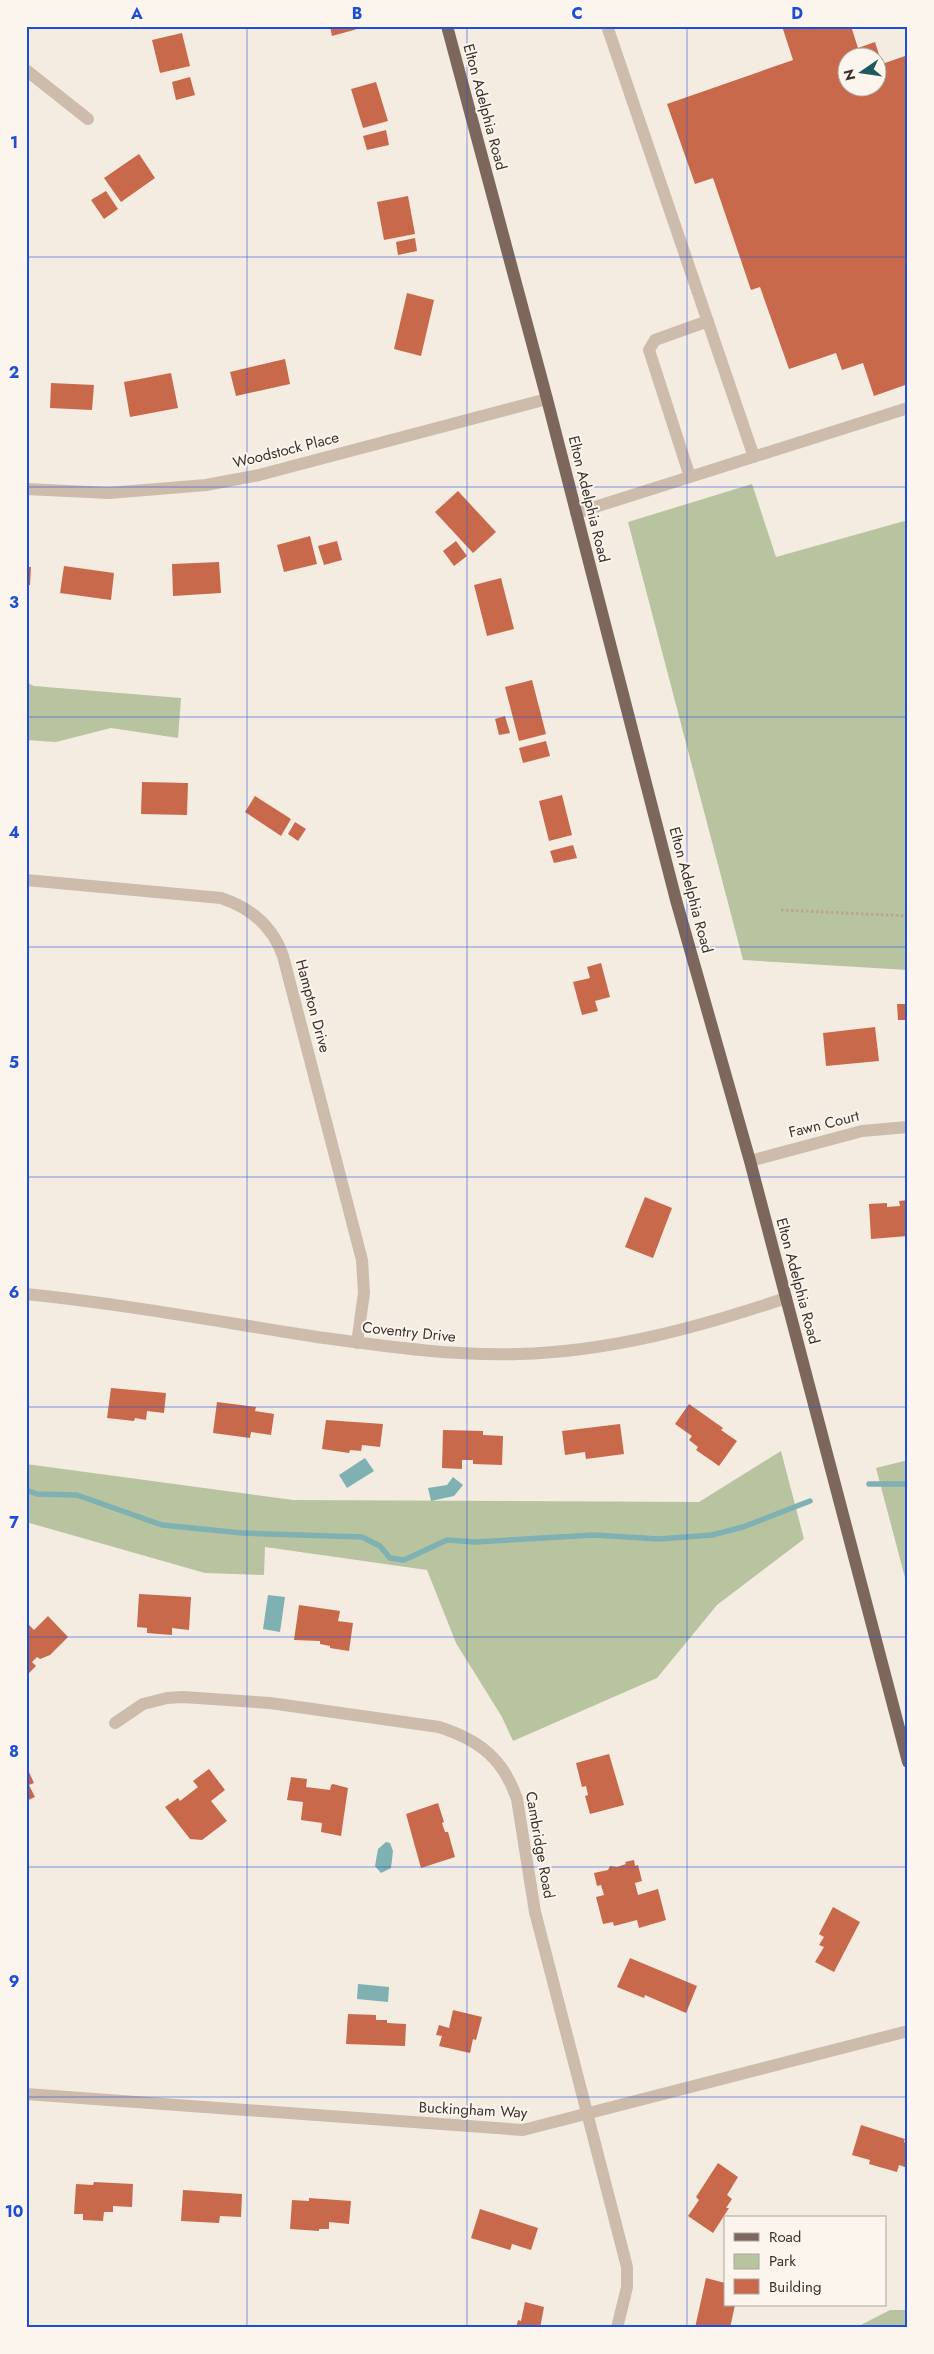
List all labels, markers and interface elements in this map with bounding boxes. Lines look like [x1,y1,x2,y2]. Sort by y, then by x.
text: A [130,2,143,25]
text: B [352,2,362,25]
text: C [571,2,583,25]
text: D [791,2,803,25]
street label: Elton Adelphia Road [458,41,512,173]
north arrow [836,48,886,98]
text: N [838,67,860,83]
text: 1 [10,131,18,154]
text: 2 [9,361,19,384]
street label: Woodstock Place [231,426,342,474]
street label: Elton Adelphia Road [563,433,615,565]
text: 3 [9,591,19,614]
text: 4 [8,821,20,844]
street label: Elton Adelphia Road [664,824,718,956]
street label: Hampton Drive [290,957,336,1055]
text: 5 [9,1051,19,1074]
street label: Fawn Court [786,1105,862,1143]
street label: Elton Adelphia Road [771,1215,825,1347]
text: 6 [9,1281,19,1304]
street label: Coventry Drive [361,1316,457,1348]
text: 7 [9,1511,19,1534]
text: 8 [9,1740,19,1763]
street label: Cambridge Road [520,1790,560,1900]
text: 9 [9,1970,19,1993]
street label: Buckingham Way [418,2096,528,2124]
text: 10 [5,2200,23,2223]
legend [724,2216,886,2306]
text: Road [769,2226,801,2248]
text: Park [769,2250,796,2272]
text: Building [769,2276,821,2298]

